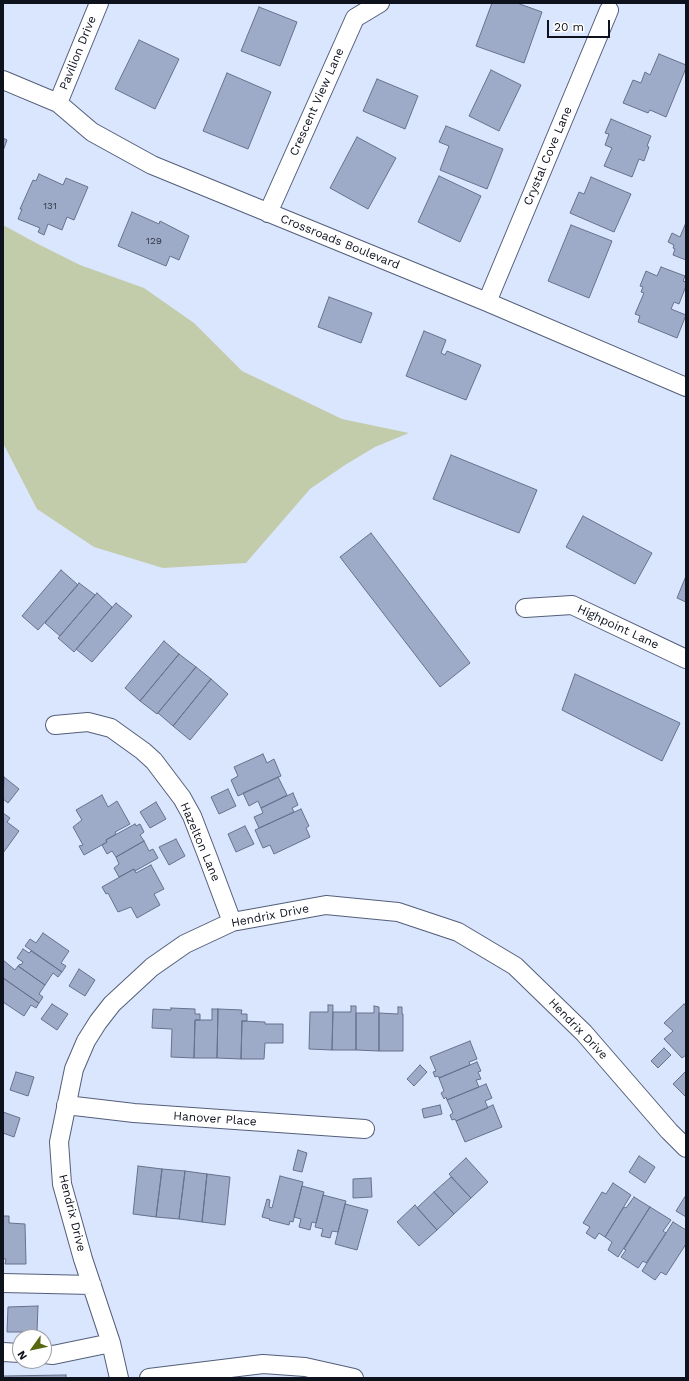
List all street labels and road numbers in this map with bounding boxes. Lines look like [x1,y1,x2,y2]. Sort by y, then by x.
street label: Pavilion Drive [57,14,99,92]
street label: Crescent View Lane [287,46,347,158]
street label: Crystal Cove Lane [521,104,575,208]
street label: Crossroads Boulevard [278,211,402,273]
street label: Highpoint Lane [575,602,661,652]
street label: Hazelton Lane [177,800,223,884]
street label: Hendrix Drive [230,901,310,931]
street label: Hendrix Drive [545,996,611,1062]
street label: Hanover Place [173,1109,257,1129]
street label: Hendrix Drive [55,1173,89,1253]

